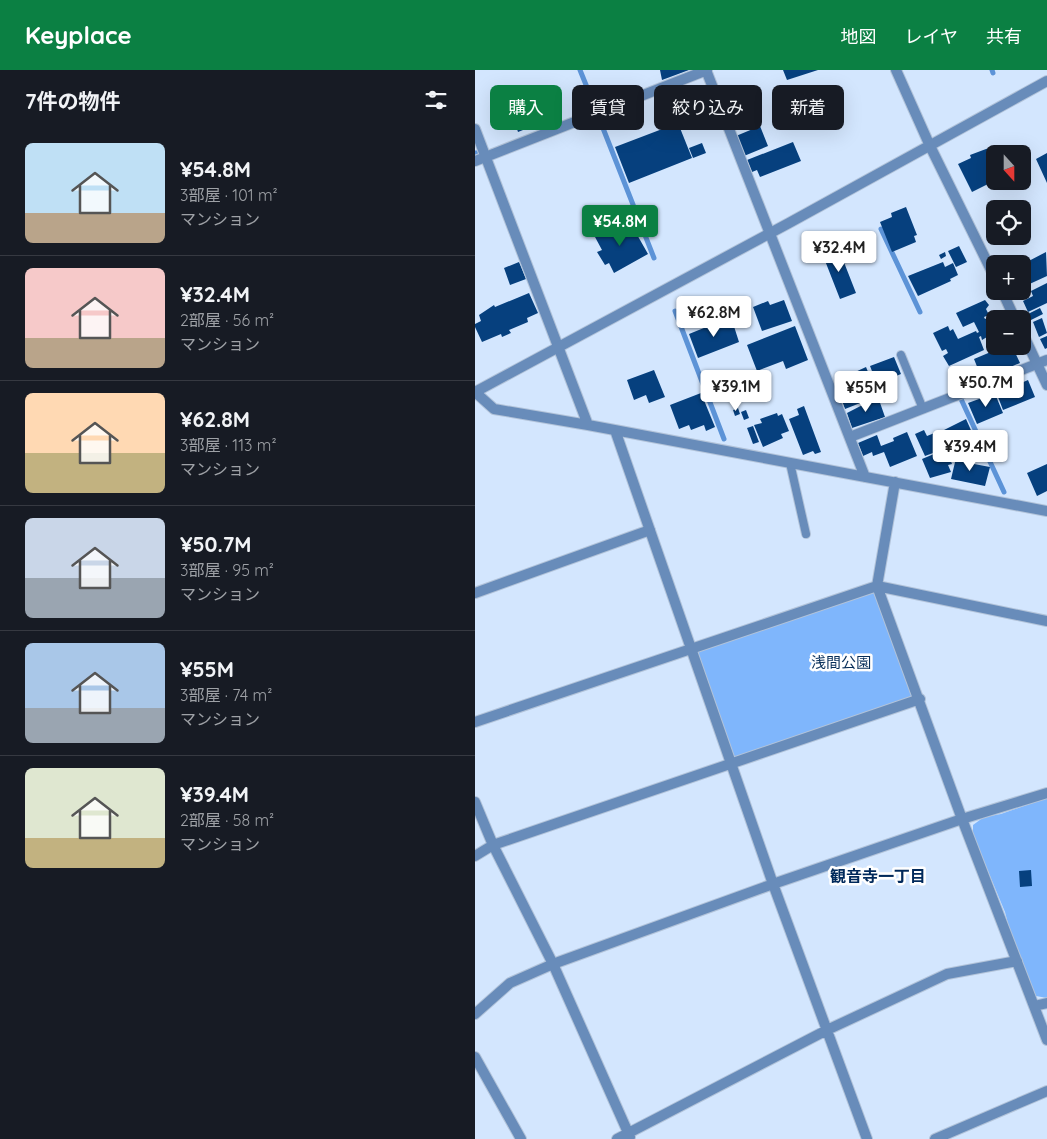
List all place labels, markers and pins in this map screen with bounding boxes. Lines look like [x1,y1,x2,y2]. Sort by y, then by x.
pin: ¥54.8M [579,204,661,247]
pin: ¥32.4M [798,230,880,273]
pin: ¥62.8M [673,296,755,338]
pin: ¥50.7M [945,366,1027,408]
pin: ¥39.1M [695,370,777,412]
pin: ¥55M [836,370,896,413]
pin: ¥39.4M [929,430,1011,472]

